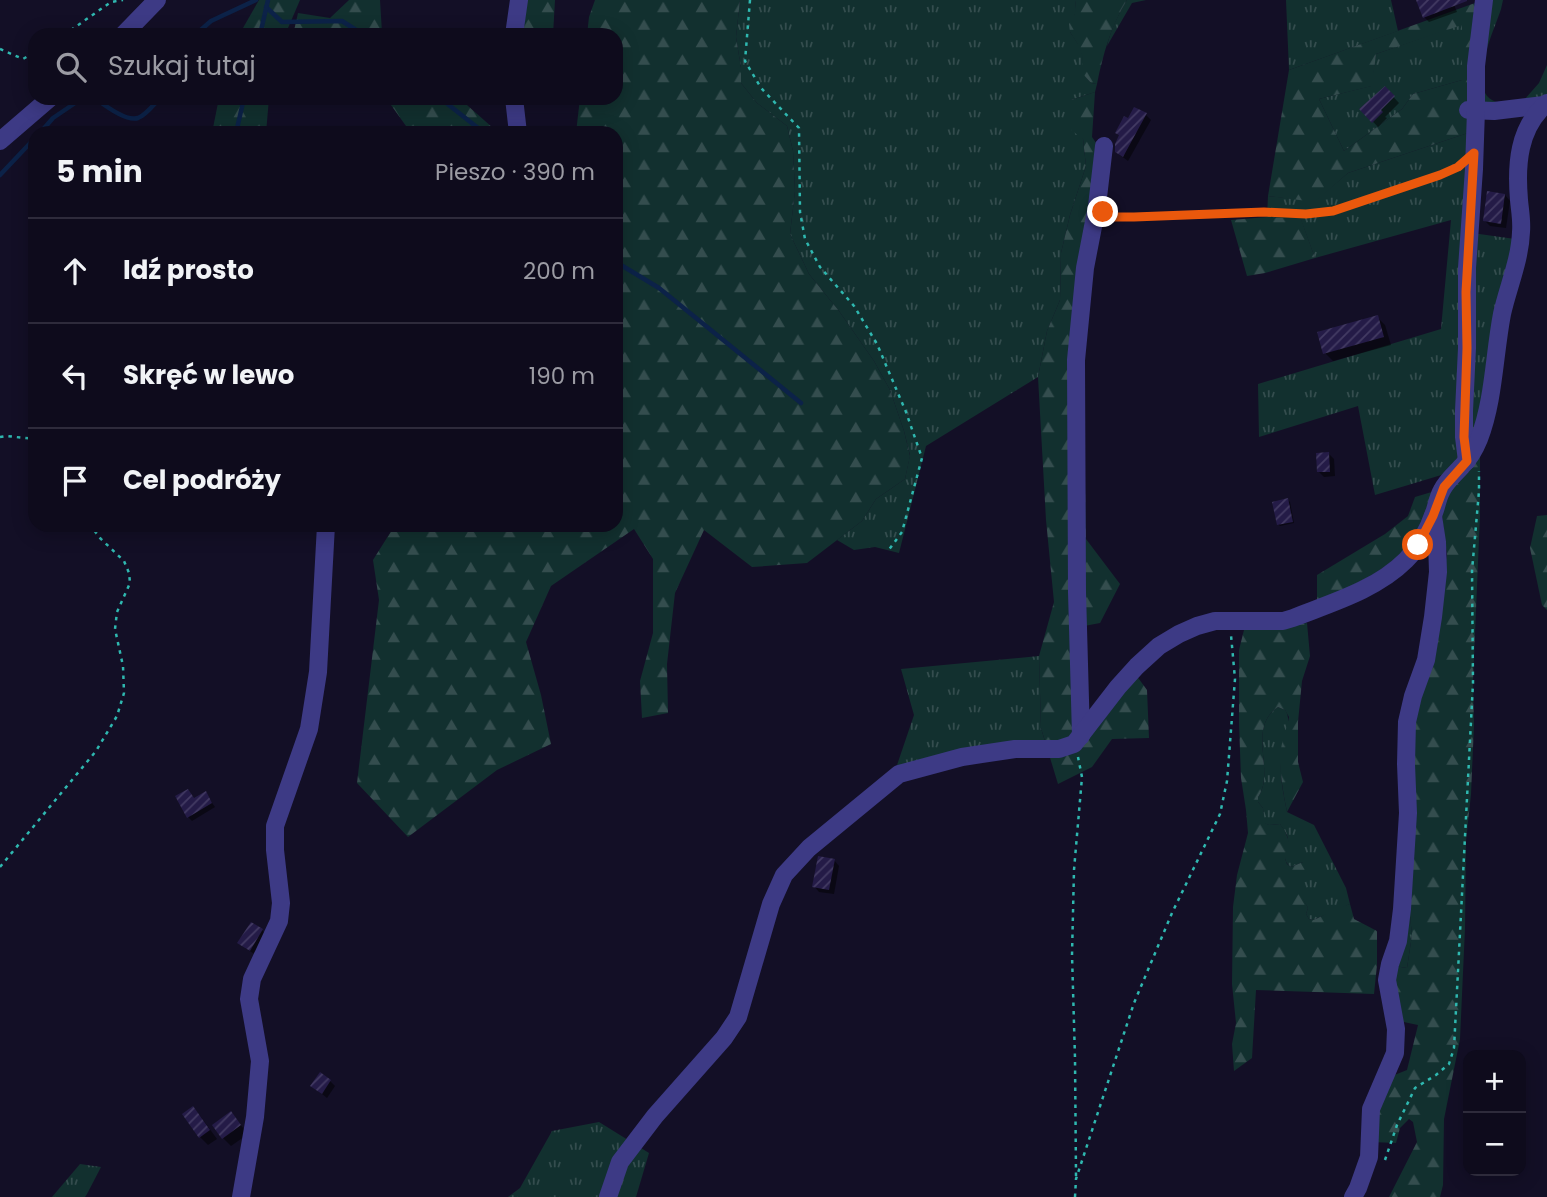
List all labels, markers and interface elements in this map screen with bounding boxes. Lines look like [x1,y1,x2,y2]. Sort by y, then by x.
search box [28,28,623,105]
icon: search [52,48,90,86]
text: Szukaj tutaj [108,48,256,84]
text: 5 min [56,150,143,193]
text: Pieszo · 390 m [435,156,595,188]
route end [1087,196,1118,227]
icon: ahead [56,252,94,290]
text: Idź prosto [123,252,254,288]
text: 200 m [523,255,595,287]
icon: left [56,357,94,395]
text: Skręć w lewo [123,357,294,393]
text: 190 m [529,360,595,392]
icon: arrive [56,462,94,500]
text: Cel podróży [123,462,281,498]
route start [1402,529,1433,560]
map controls [1463,1050,1526,1176]
button: + [1463,1050,1526,1113]
button: − [1463,1113,1526,1176]

